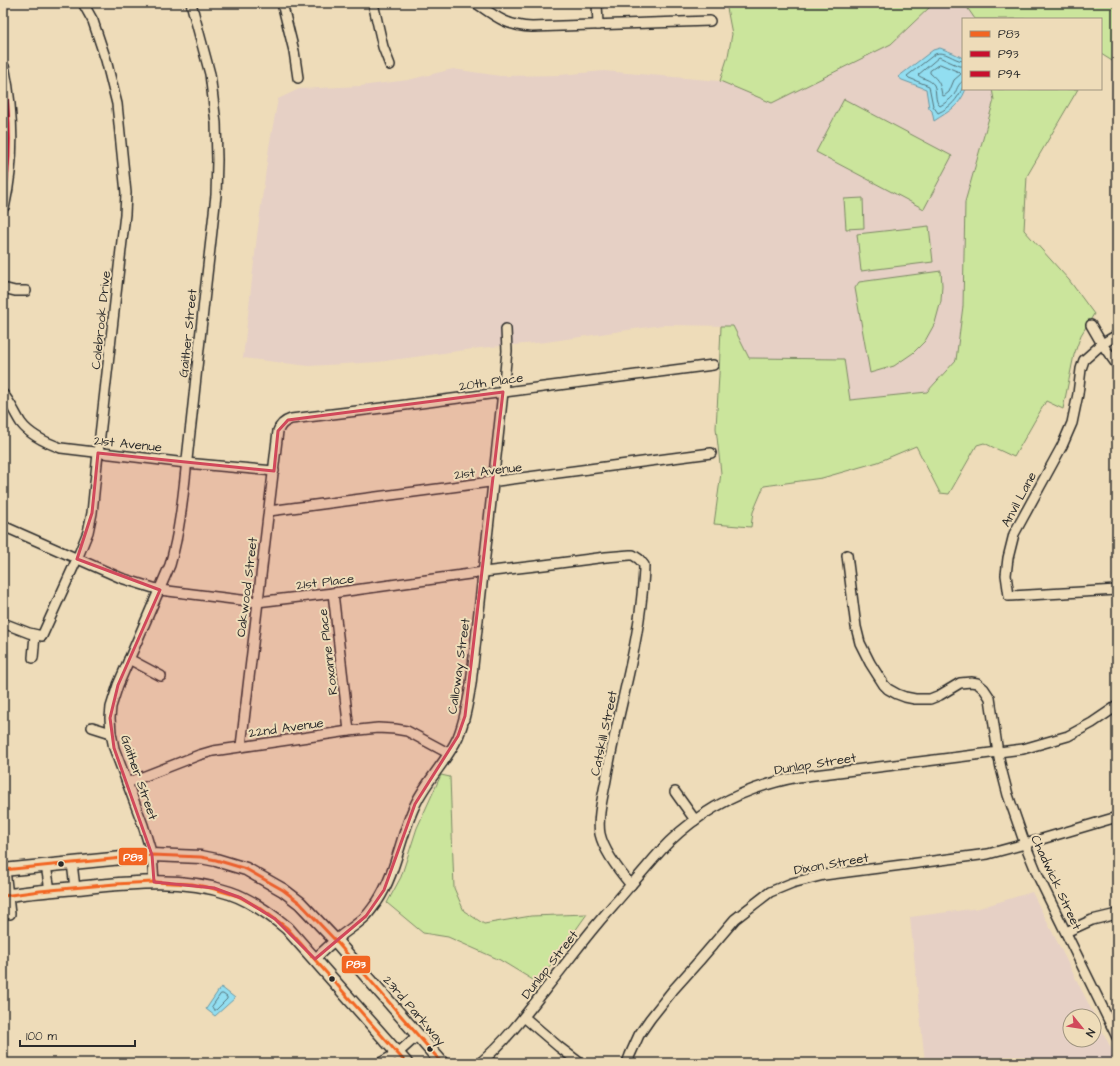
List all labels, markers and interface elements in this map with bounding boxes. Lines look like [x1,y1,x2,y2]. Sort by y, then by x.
legend [962,18,1102,90]
text: P83 [998,26,1020,43]
text: P93 [998,46,1019,63]
text: P94 [998,66,1021,83]
street label: Colebrook Drive [87,270,115,370]
street label: Gaither Street [174,287,202,378]
street label: 20th Place [458,369,524,395]
street label: 21st Avenue [93,431,163,457]
street label: 21st Avenue [453,458,523,484]
street label: Anvil Lane [997,469,1041,530]
street label: Oakwood Street [232,535,262,638]
street label: 21st Place [295,570,355,594]
street label: Roxanne Place [314,608,342,696]
street label: Calloway Street [443,616,476,715]
street label: Catskill Street [586,688,622,778]
street label: 22nd Avenue [248,714,325,742]
street label: Gaither Street [116,732,162,823]
street label: Dunlap Street [773,749,858,779]
street label: Chadwick Street [1026,832,1086,934]
line badge: P83 [118,847,148,866]
street label: Dixon Street [792,848,871,879]
text: P83 [123,850,143,865]
unlabelled marker [56,859,66,869]
street label: Dunlap Street [517,926,583,1003]
line badge: P83 [341,955,371,974]
text: P83 [346,957,366,972]
street label: 23rd Parkway [378,972,450,1050]
unlabelled marker [327,974,337,984]
north arrow [1062,1008,1102,1048]
scale bar [20,1022,135,1048]
text: N [1082,1026,1098,1040]
text: 100 m [26,1028,57,1045]
unlabelled marker [425,1044,435,1054]

